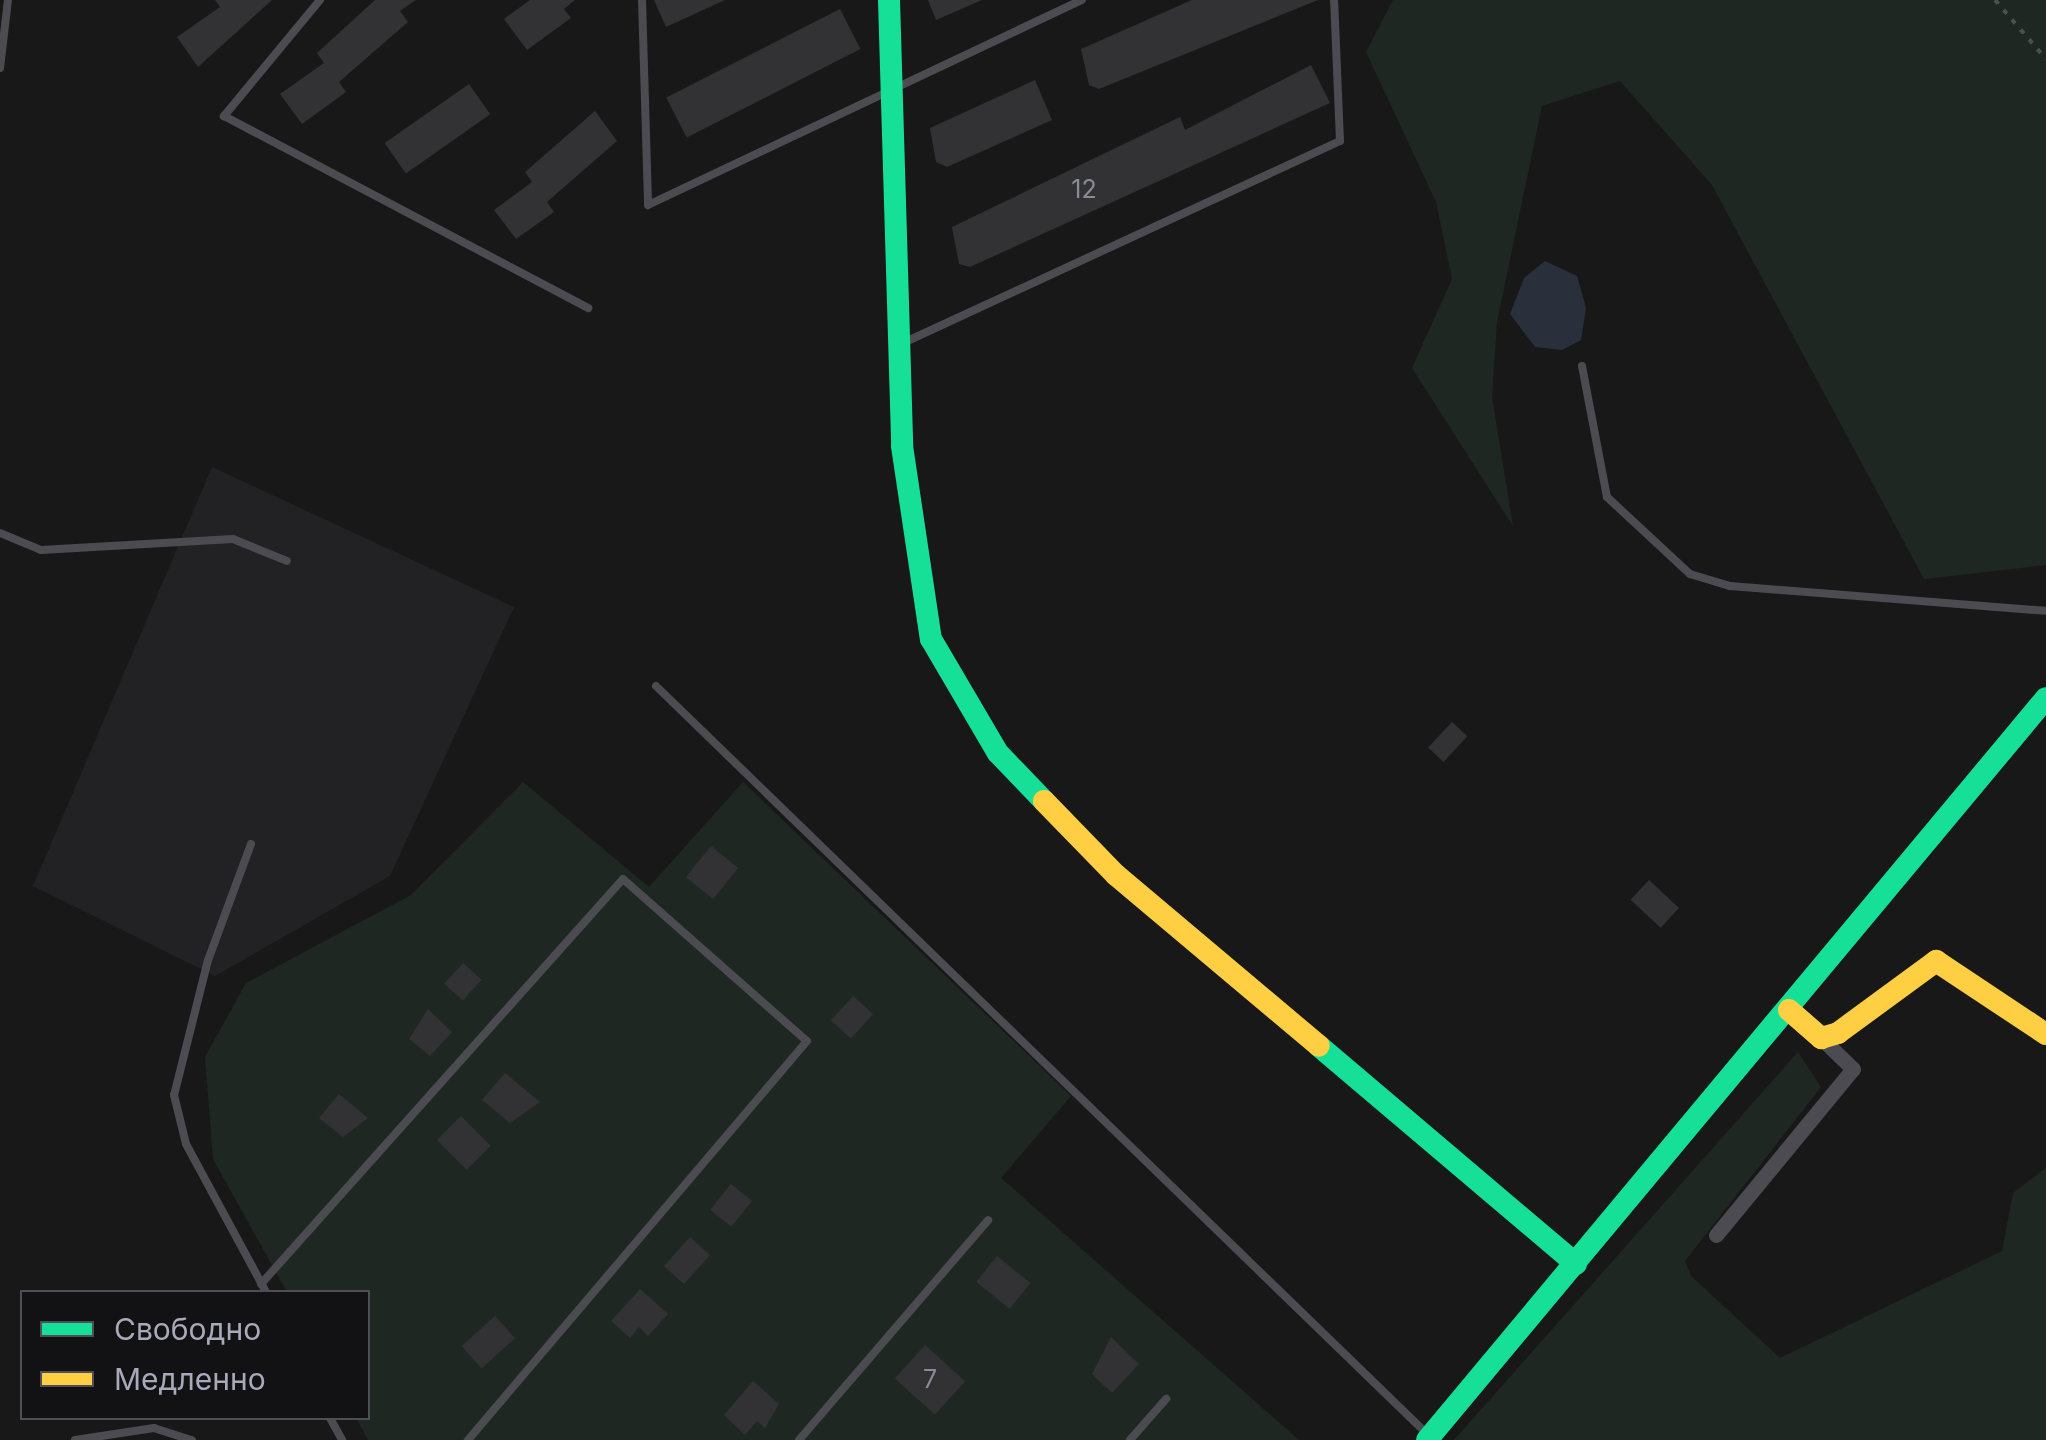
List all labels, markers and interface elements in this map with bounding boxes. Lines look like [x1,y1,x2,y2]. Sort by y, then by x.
house number: 12 [1071,174,1097,204]
legend [20,1290,370,1420]
text: Свободно [114,1311,261,1347]
text: Медленно [114,1361,266,1397]
house number: 7 [923,1364,937,1394]

